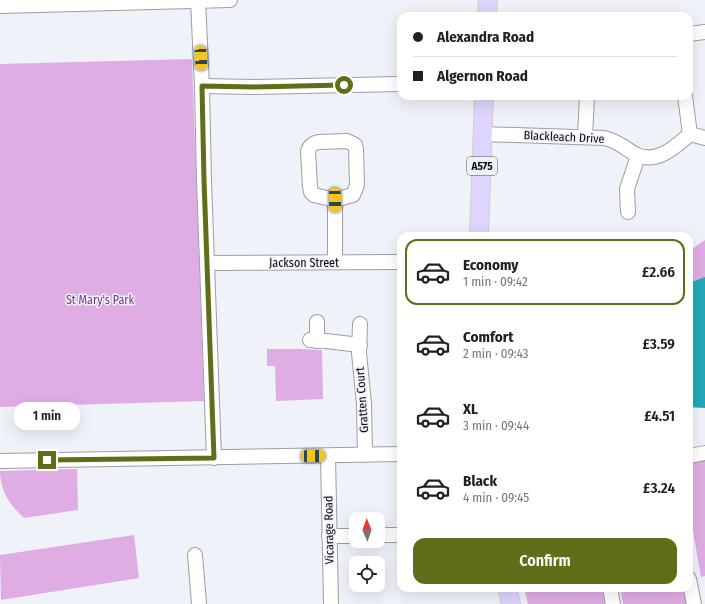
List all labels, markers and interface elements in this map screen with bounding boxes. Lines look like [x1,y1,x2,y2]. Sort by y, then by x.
text: Alexandra Road [437,28,534,46]
car [194,46,208,70]
text: Algernon Road [437,67,528,85]
route start [335,76,353,94]
street label: Blackleach Drive [523,128,605,146]
road number: A575 [467,157,497,175]
car [329,188,341,212]
icon: car [415,254,451,290]
street label: Jackson Street [269,256,339,270]
text: Economy [463,256,518,274]
text: £2.66 [642,263,675,281]
text: 1 min · 09:42 [463,274,528,289]
park label: St Mary's Park [66,293,135,307]
icon: car [415,326,451,362]
text: Comfort [463,328,514,346]
text: £3.59 [642,335,675,353]
text: 2 min · 09:43 [463,346,528,361]
street label: Gratten Court [353,367,371,433]
icon: car [415,398,451,434]
text: XL [463,400,478,418]
callout: 1 min [14,402,80,430]
text: £4.51 [644,407,675,425]
text: 1 min [33,408,61,423]
text: 3 min · 09:44 [463,418,529,433]
car [301,450,325,462]
route end [38,451,56,469]
icon: car [415,470,451,506]
text: Black [463,472,497,490]
text: £3.24 [643,479,675,497]
text: 4 min · 09:45 [463,490,529,505]
street label: Vicarage Road [321,496,337,564]
north arrow [349,512,385,548]
map controls [349,512,385,592]
button: Confirm [413,538,677,584]
button: locate [349,556,385,592]

